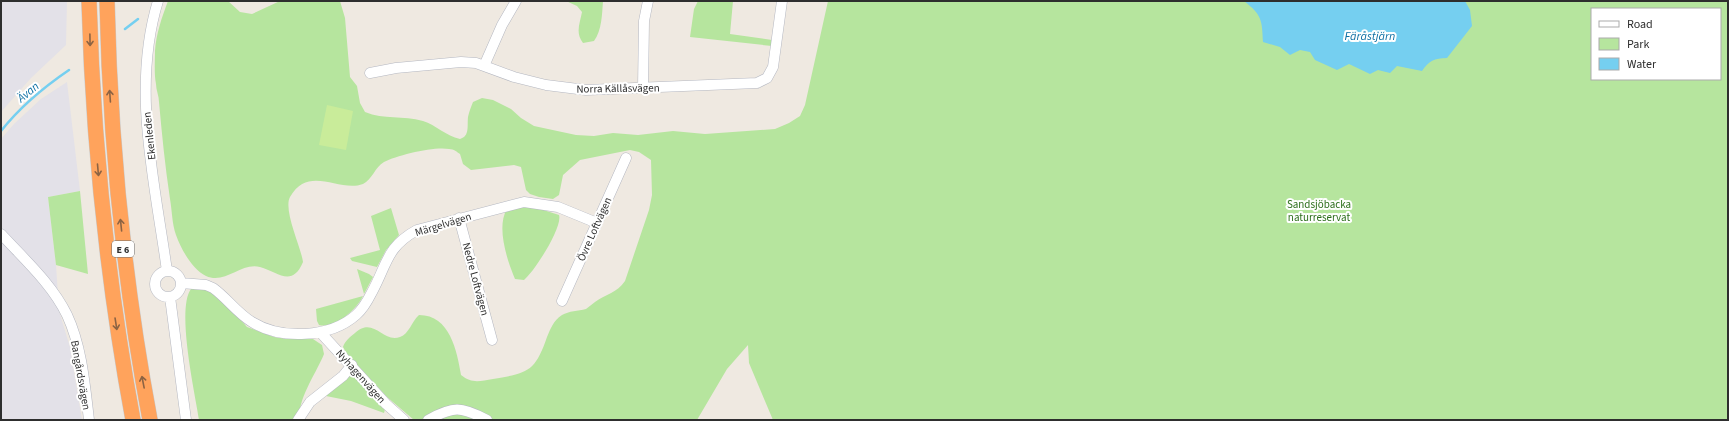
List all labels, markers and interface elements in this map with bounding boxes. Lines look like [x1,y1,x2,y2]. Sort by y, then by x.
legend [1591,8,1721,80]
text: Road [1627,16,1653,33]
water label: Färåstjärn [1345,28,1395,45]
one-way arrow [86,33,94,46]
text: Park [1627,36,1649,53]
text: Water [1627,56,1657,73]
water label: Ävan [13,78,43,107]
street label: Norra Källåsvägen [576,80,660,97]
one-way arrow [106,90,113,103]
street label: Ekenleden [140,111,159,161]
one-way arrow [94,163,101,176]
street label: Övre Loftvägen [574,195,615,264]
park label: Sandsjöbacka naturreservat [1287,197,1351,225]
street label: Märgelvägen [413,209,473,240]
one-way arrow [117,219,124,232]
road number: E 6 [112,241,134,257]
street label: Nedre Loftvägen [459,241,492,317]
one-way arrow [112,318,120,331]
street label: Bangårdsvägen [67,339,94,411]
street label: Nyhagenvägen [332,346,389,407]
one-way arrow [139,376,147,389]

